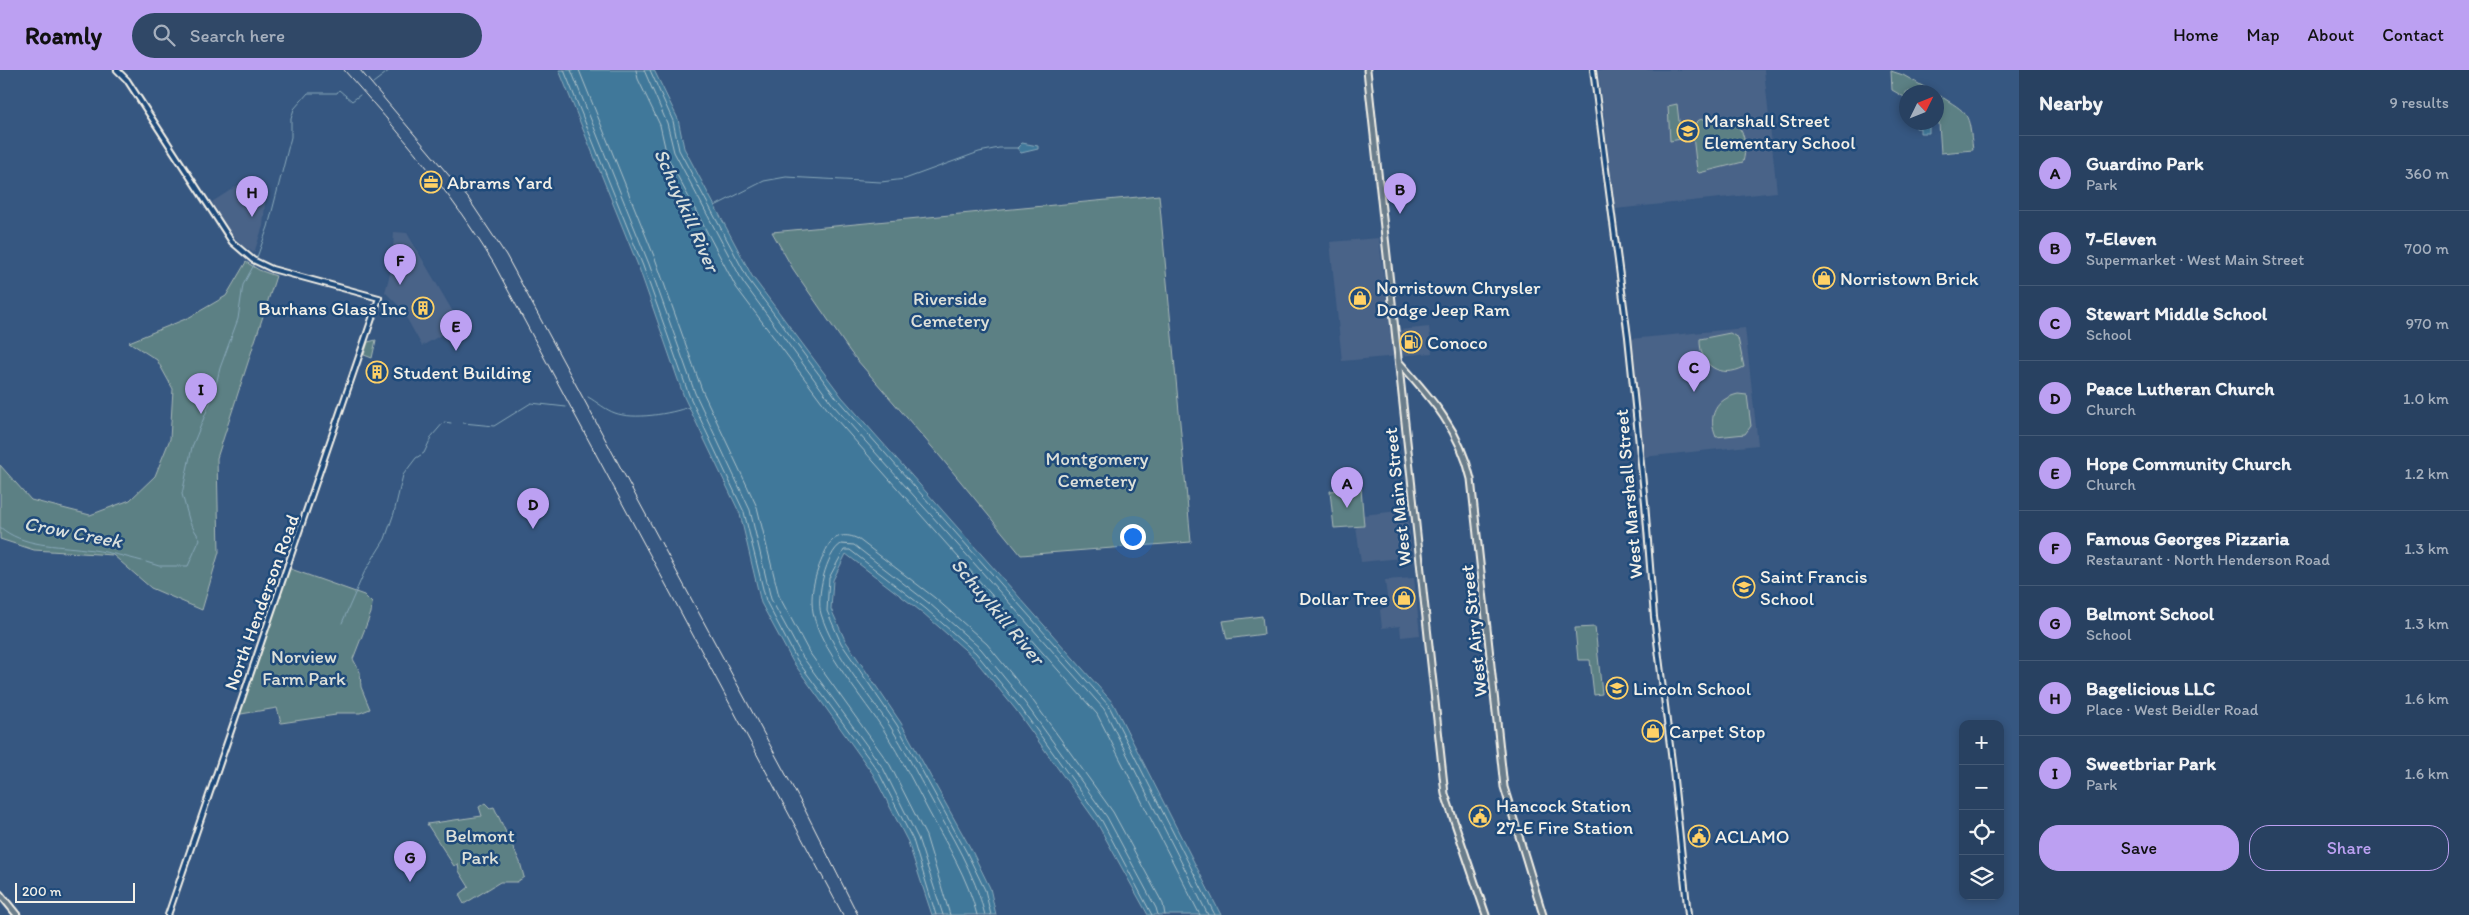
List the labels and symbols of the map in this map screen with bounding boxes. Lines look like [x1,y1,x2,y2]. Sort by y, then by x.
north arrow [1899,85,1944,130]
place label: Marshall Street Elementary School [1704,109,1856,154]
school or university icon: Marshall Street Elementary School [1676,119,1700,143]
water label: Schuylkill River [649,145,726,277]
office icon: Abrams Yard [419,170,443,194]
place label: Abrams Yard [447,171,553,194]
pin: B [1384,173,1416,214]
pin: H [236,176,268,217]
pin: F [384,244,416,285]
shop icon: Norristown Brick [1812,266,1836,290]
place label: Norristown Brick [1840,267,1979,290]
place label: Norristown Chrysler Dodge Jeep Ram [1376,276,1541,321]
shop icon: Norristown Chrysler Dodge Jeep Ram [1348,286,1372,310]
park label: Riverside Cemetery [910,287,990,332]
building icon: Burhans Glass Inc [411,296,435,320]
place label: Burhans Glass Inc [258,297,407,320]
pin: E [440,310,472,351]
fuel station icon: Conoco [1399,330,1423,354]
place label: Conoco [1427,331,1488,354]
pin: C [1678,351,1710,392]
building icon: Student Building [365,360,389,384]
place label: Student Building [393,361,532,384]
pin: I [185,373,217,414]
street label: West Marshall Street [1610,408,1647,580]
street label: West Main Street [1379,426,1416,567]
park label: Montgomery Cemetery [1045,447,1149,492]
pin: A [1331,467,1363,508]
pin: D [517,488,549,529]
water label: Crow Creek [22,511,126,554]
street label: North Henderson Road [219,511,304,693]
your location [1120,524,1146,550]
water label: Schuylkill River [946,553,1051,671]
street label: West Airy Street [1455,564,1492,698]
place label: Saint Francis School [1760,565,1868,610]
school or university icon: Saint Francis School [1732,575,1756,599]
shop icon: Dollar Tree [1392,586,1416,610]
place label: Dollar Tree [1299,587,1388,610]
park label: Norview Farm Park [262,645,346,690]
school or university icon: Lincoln School [1605,676,1629,700]
place label: Lincoln School [1633,677,1752,700]
shop icon: Carpet Stop [1641,719,1665,743]
place label: Carpet Stop [1669,720,1765,743]
place label: Hancock Station 27-E Fire Station [1496,794,1634,839]
public building icon: Hancock Station 27-E Fire Station [1468,804,1492,828]
park label: Belmont Park [445,824,515,869]
public building icon: ACLAMO [1687,824,1711,848]
place label: ACLAMO [1715,825,1790,848]
pin: G [394,841,426,882]
scale bar [15,880,135,903]

